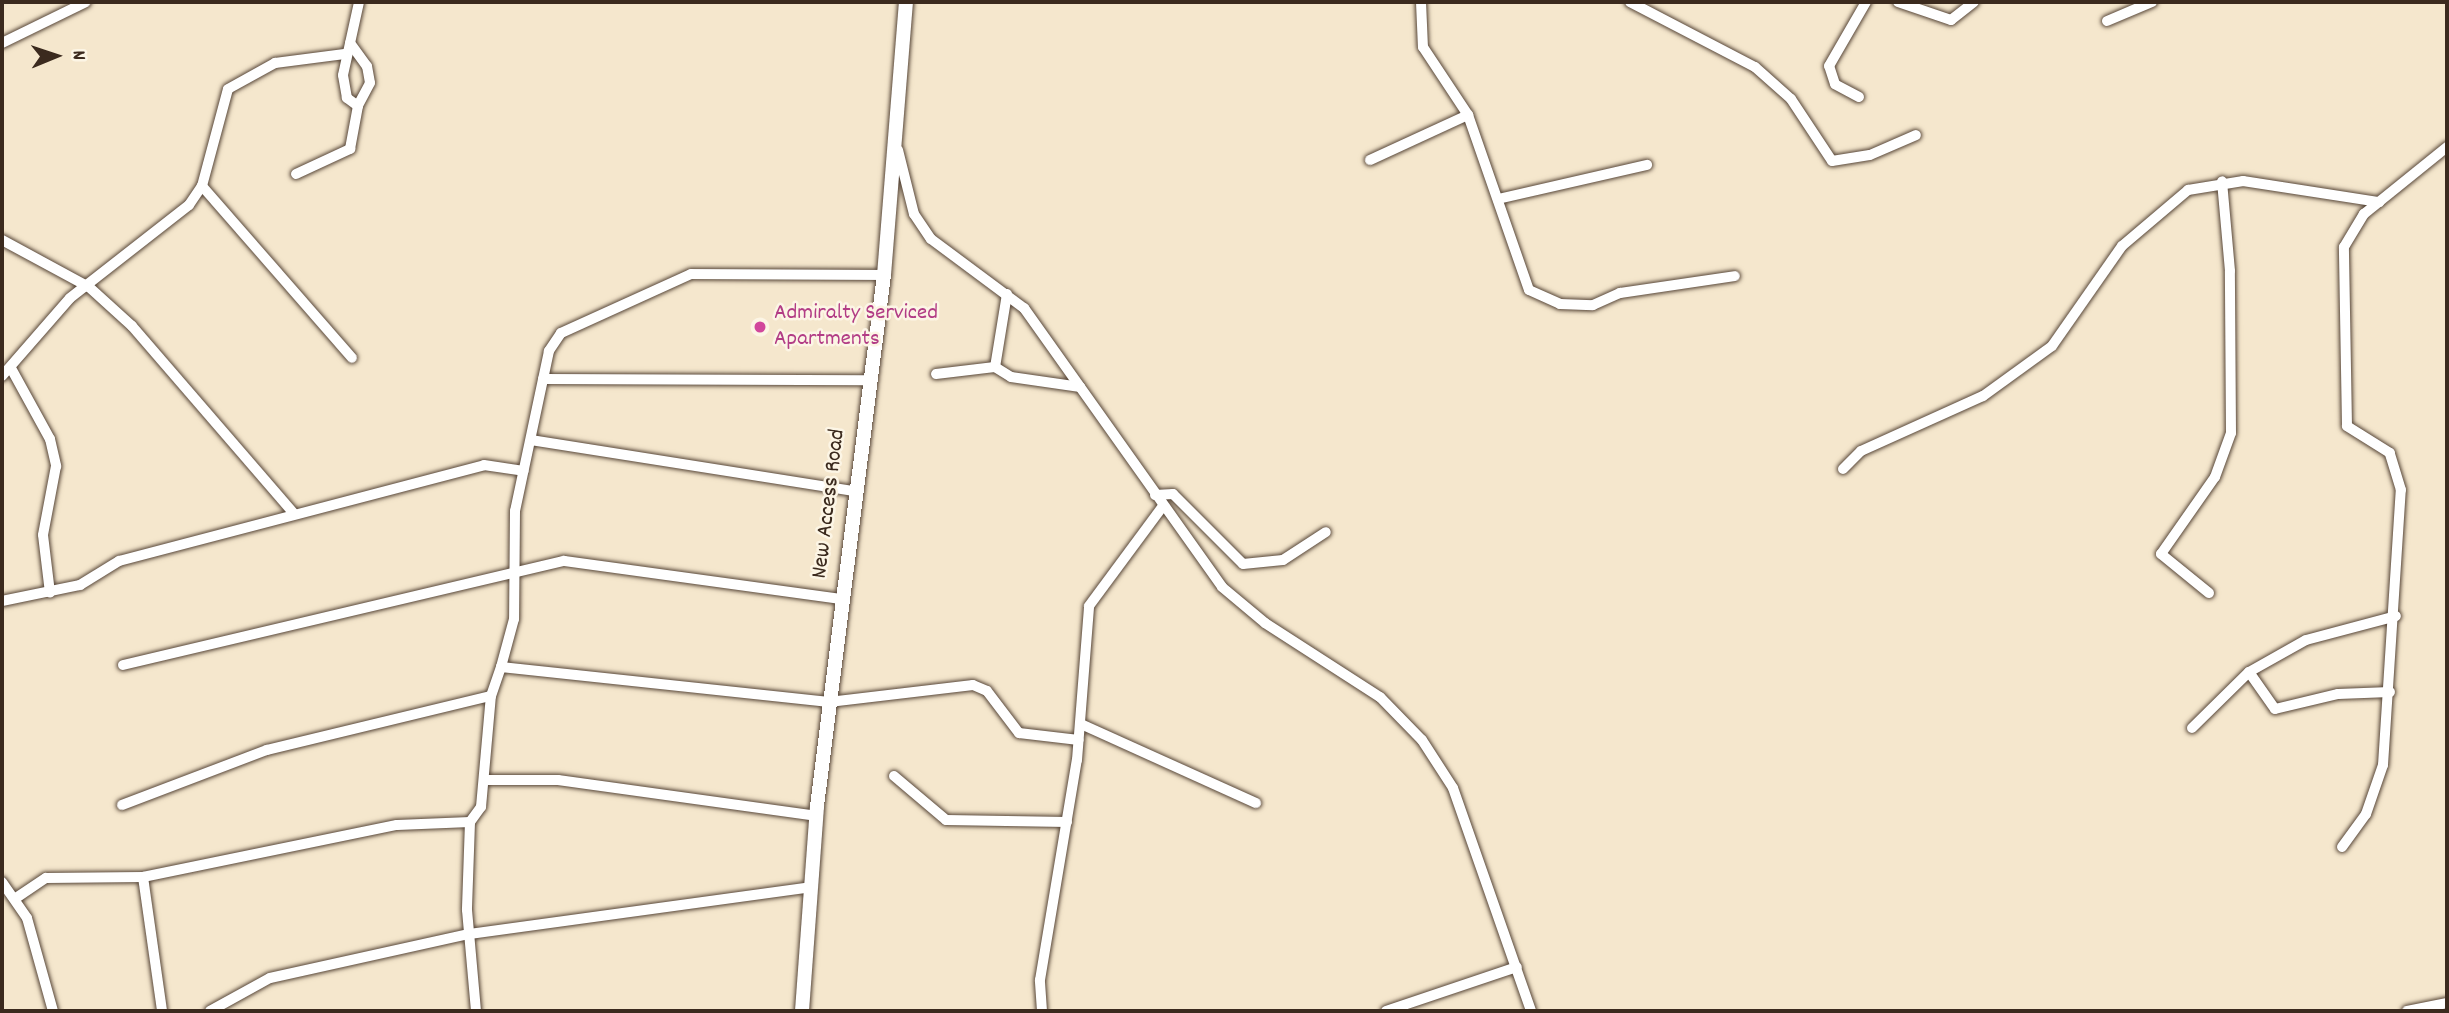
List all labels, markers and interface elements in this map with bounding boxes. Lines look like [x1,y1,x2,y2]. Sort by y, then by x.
north arrow [21,21,91,91]
text: N [64,50,91,60]
place label: Admiralty Serviced Apartments [774,300,938,354]
marker: Admiralty Serviced Apartments [752,319,768,335]
street label: New Access Road [807,428,853,580]

